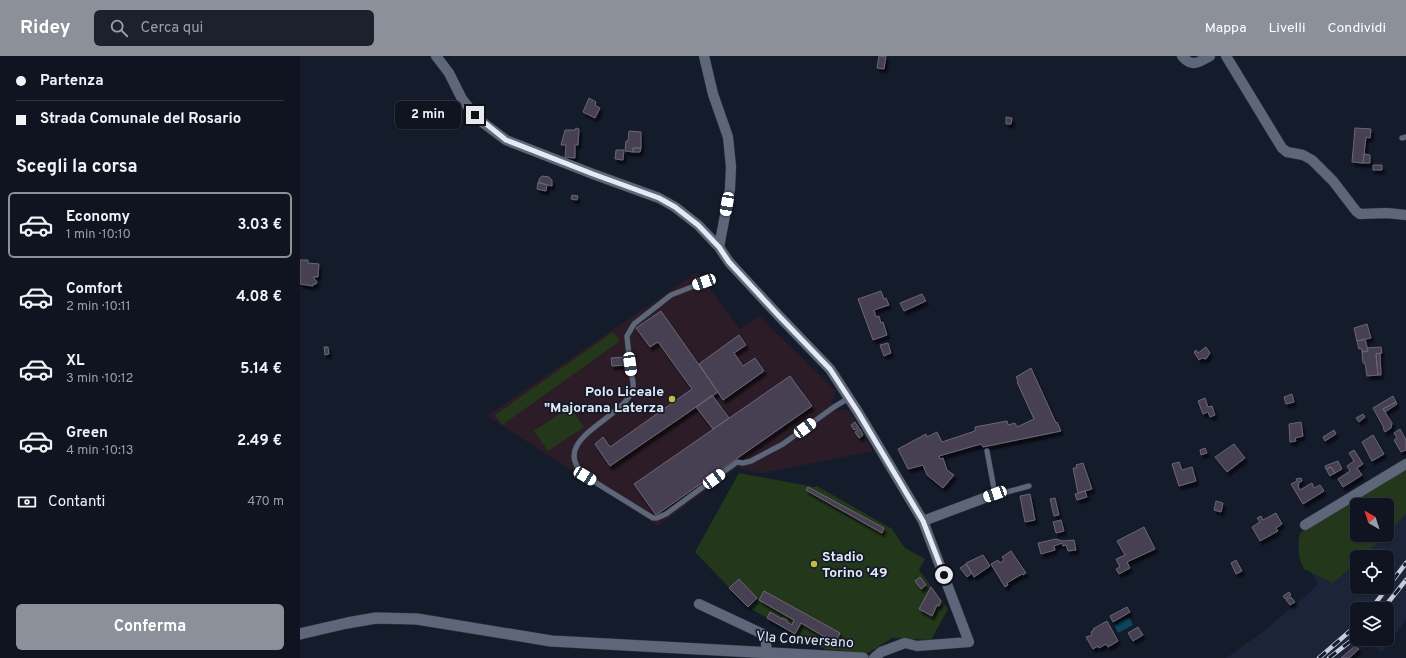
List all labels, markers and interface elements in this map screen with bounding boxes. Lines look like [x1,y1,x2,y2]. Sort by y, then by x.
search box [94,10,374,46]
text: Ridey [20,16,70,40]
icon: search [108,17,130,39]
text: Cerca qui [140,19,203,38]
text: Mappa [1205,20,1247,37]
text: Livelli [1269,20,1305,37]
text: Condividi [1327,20,1386,37]
text: Partenza [40,72,104,91]
callout: 2 min [395,101,461,129]
route end [466,106,484,124]
text: 2 min [411,107,445,123]
text: Strada Comunale del Rosario [40,110,241,129]
text: Scegli la corsa [16,156,138,179]
car [719,191,735,217]
icon: car [18,207,54,243]
text: Economy [66,208,130,227]
text: 3.03 € [238,216,282,235]
text: 1 min · 10:10 [66,227,131,243]
car [691,272,717,292]
icon: car [18,279,54,315]
text: Comfort [66,280,123,299]
text: 4.08 € [236,288,282,307]
text: 2 min · 10:11 [66,299,131,315]
icon: car [18,351,54,387]
car [622,351,638,377]
text: XL [66,352,84,371]
text: 5.14 € [240,360,282,379]
text: 3 min · 10:12 [66,371,134,387]
place label: Polo Liceale "Majorana Laterza [544,384,664,417]
marker: Polo Liceale "Majorana Laterza [667,394,677,404]
car [792,416,818,440]
icon: car [18,423,54,459]
text: Green [66,424,108,443]
text: 2.49 € [237,432,282,451]
text: 4 min · 10:13 [66,443,134,459]
car [572,465,598,487]
car [701,467,727,491]
car [982,484,1008,504]
icon: cash [16,491,38,513]
text: Contanti [48,493,105,512]
text: 470 m [247,494,284,510]
north arrow [1350,498,1394,542]
map controls [1350,498,1394,646]
place label: Stadio Torino '49 [822,549,888,582]
button: locate [1350,550,1394,594]
marker: Stadio Torino '49 [809,559,819,569]
route start [935,566,953,584]
button: layers [1350,602,1394,646]
button: Conferma [16,604,284,650]
street label: VIa Conversano [755,629,855,652]

